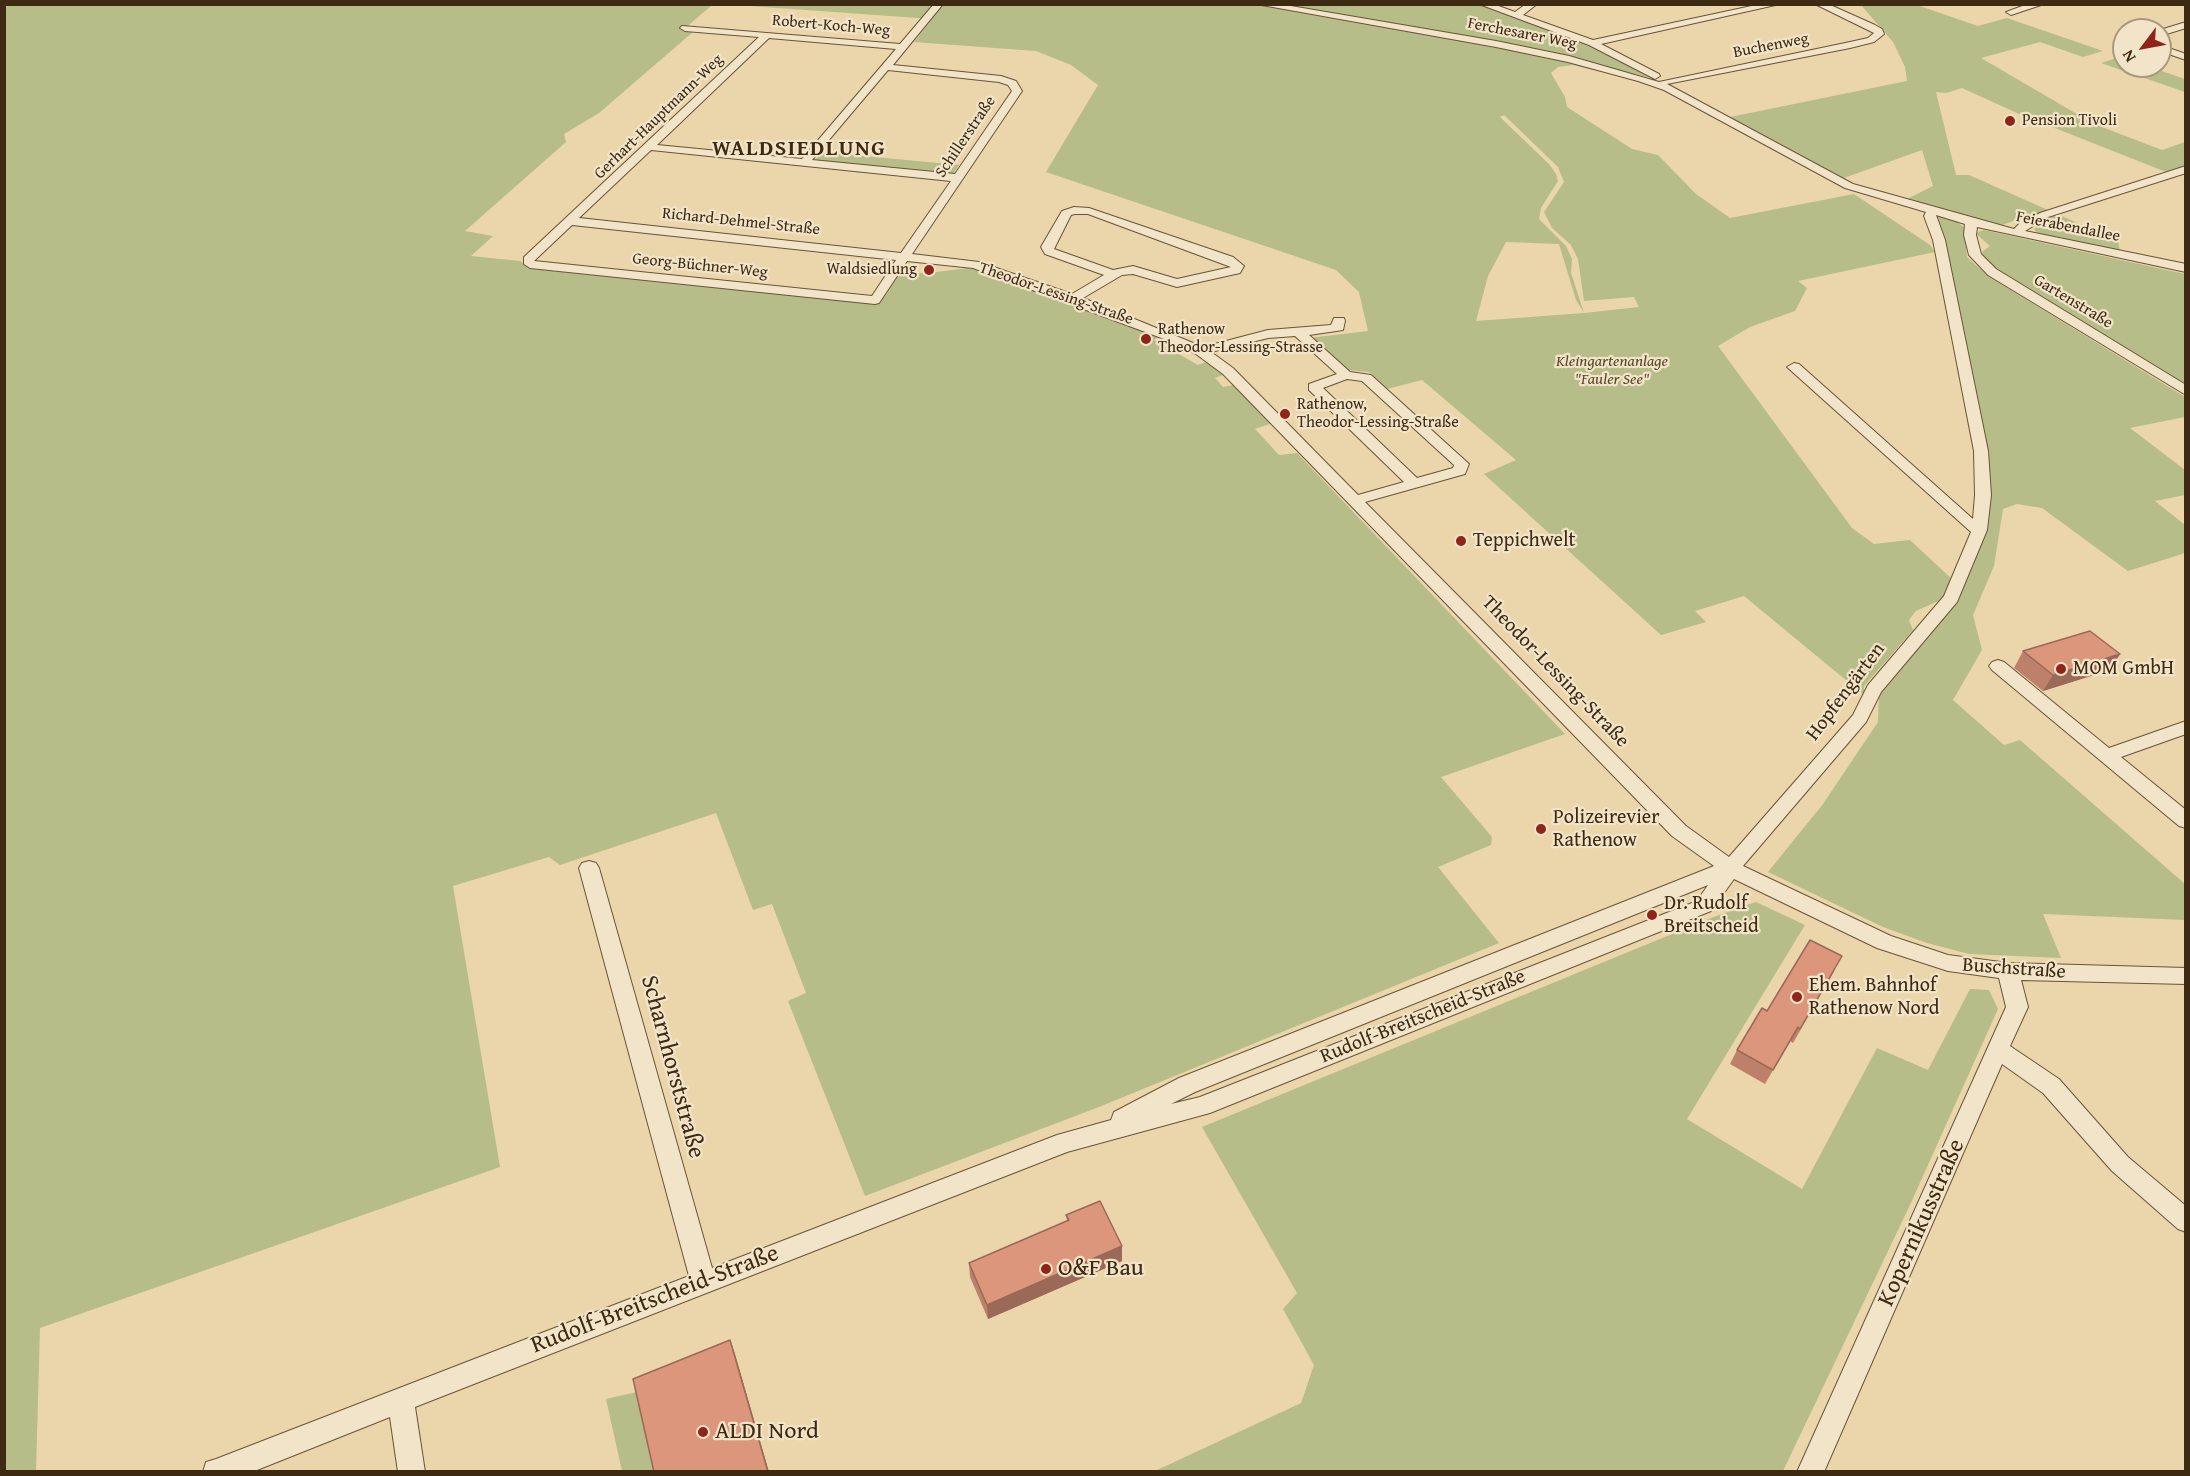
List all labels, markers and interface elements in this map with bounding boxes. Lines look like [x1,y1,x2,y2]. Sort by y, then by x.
street label: Robert-Koch-Weg [771,11,891,41]
street label: Ferchesarer Weg [1466,14,1578,54]
north arrow [2112,18,2172,78]
street label: Buchenweg [1732,29,1810,63]
text: N [2115,46,2141,67]
street label: Gerhart-Hauptmann-Weg [591,51,727,183]
street label: Schillerstraße [932,93,1000,181]
place label: Pension Tivoli [2022,111,2117,131]
marker: Pension Tivoli [2003,114,2017,128]
district label: WALDSIEDLUNG [712,136,886,162]
street label: Richard-Dehmel-Straße [661,204,821,240]
street label: Feierabendallee [2014,208,2122,246]
street label: Georg-Büchner-Weg [632,249,768,283]
street label: Theodor-Lessing-Straße [976,259,1136,329]
place label: Waldsiedlung [826,260,917,280]
marker: Waldsiedlung [922,263,936,277]
street label: Gartenstraße [2030,271,2116,333]
place label: Rathenow Theodor-Lessing-Strasse [1158,320,1323,358]
marker: Rathenow Theodor-Lessing-Strasse [1139,332,1153,346]
park label: Kleingartenanlage "Fauler See" [1556,352,1668,390]
place label: Rathenow, Theodor-Lessing-Straße [1297,395,1459,433]
marker: Rathenow, Theodor-Lessing-Straße [1278,407,1292,421]
place label: Teppichwelt [1473,529,1576,553]
marker: Teppichwelt [1454,534,1468,548]
street label: Theodor-Lessing-Straße [1476,591,1634,753]
street label: Hopfengärten [1801,638,1891,746]
place label: MOM GmbH [2073,657,2174,681]
marker: MOM GmbH [2054,662,2068,676]
place label: Polizeirevier Rathenow [1553,806,1659,853]
marker: Polizeirevier Rathenow [1534,822,1548,836]
place label: Dr. Rudolf Breitscheid [1664,892,1759,939]
marker: Dr. Rudolf Breitscheid [1645,908,1659,922]
street label: Buschstraße [1962,953,2066,985]
street label: Rudolf-Breitscheid-Straße [1317,965,1529,1069]
street label: Scharnhorststraße [634,972,710,1162]
place label: Ehem. Bahnhof Rathenow Nord [1809,974,1939,1021]
marker: Ehem. Bahnhof Rathenow Nord [1790,990,1804,1004]
street label: Kopernikusstraße [1872,1135,1972,1311]
street label: Rudolf-Breitscheid-Straße [527,1239,783,1361]
place label: O&F Bau [1058,1255,1144,1283]
marker: O&F Bau [1039,1262,1053,1276]
place label: ALDI Nord [715,1418,819,1446]
marker: ALDI Nord [696,1425,710,1439]

